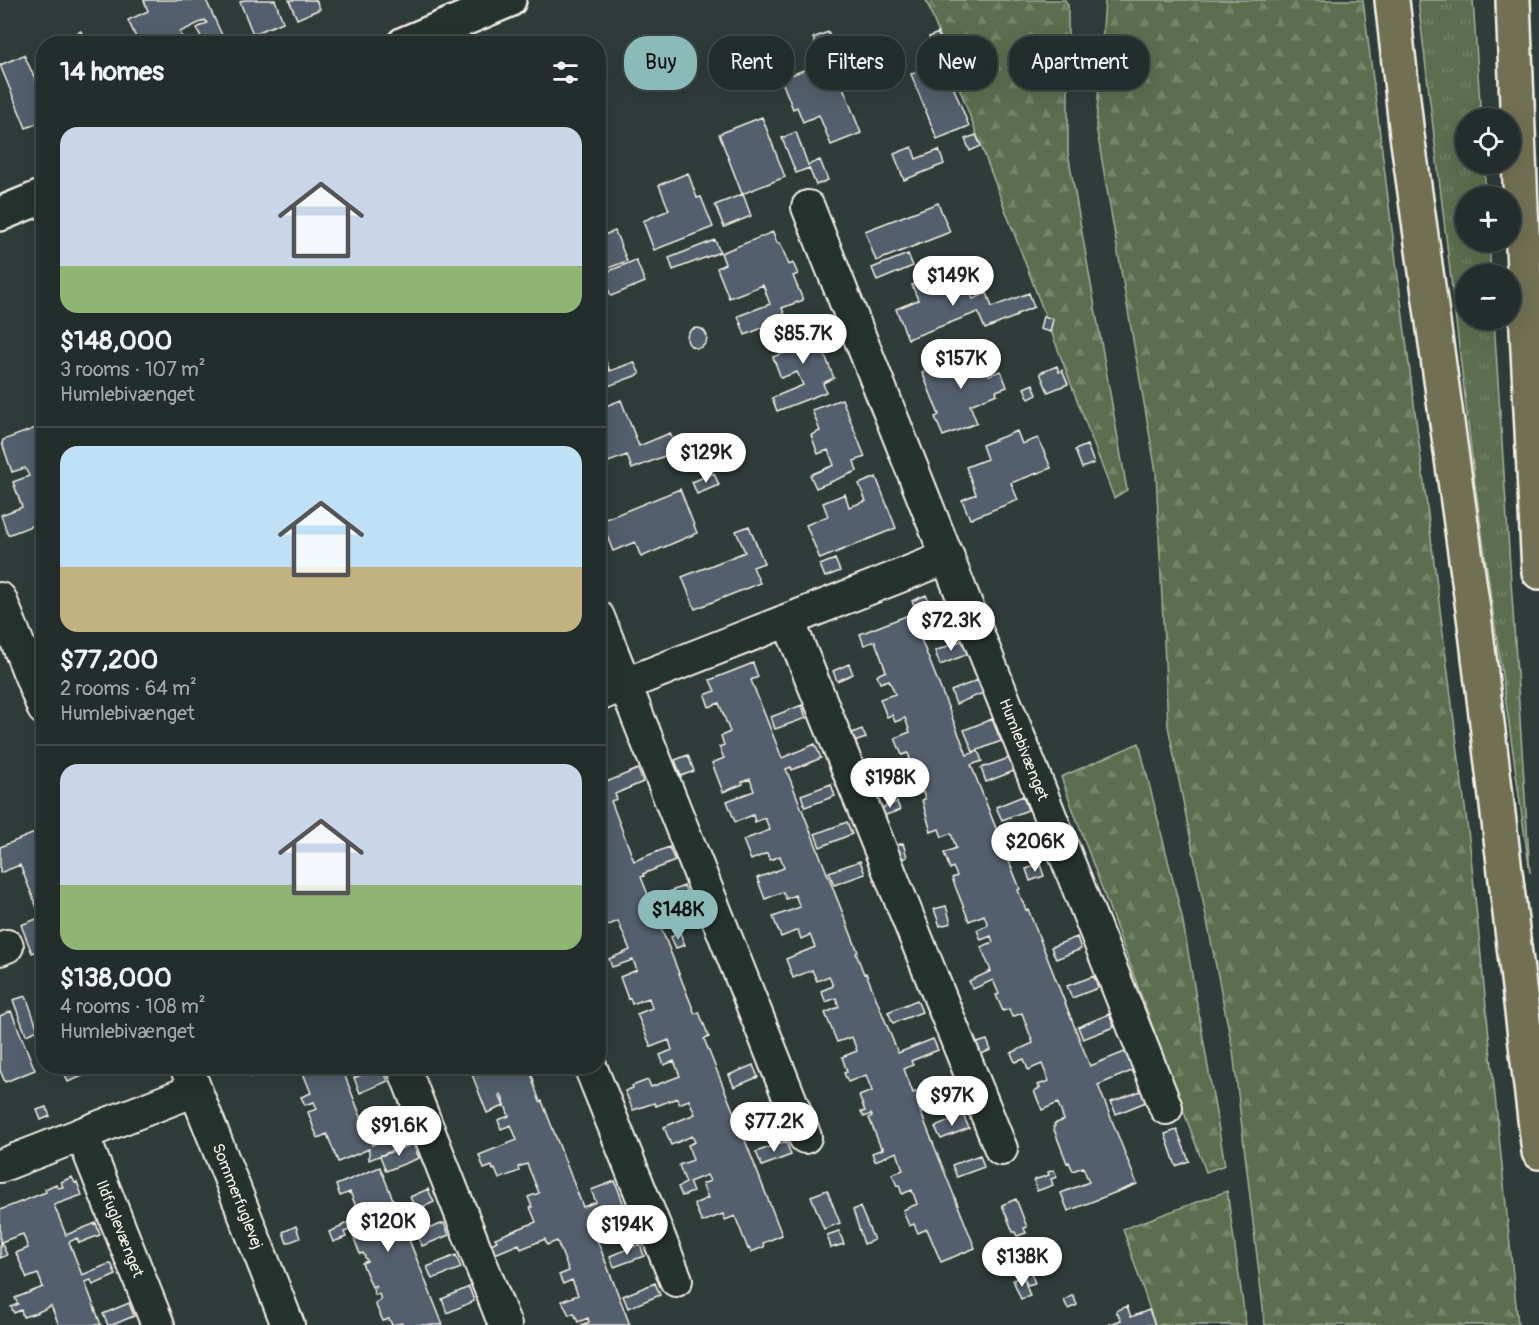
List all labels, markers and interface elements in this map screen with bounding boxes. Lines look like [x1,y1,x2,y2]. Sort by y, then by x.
chip: Buy [624,36,697,90]
chip: Rent [709,36,794,90]
chip: Filters [806,36,905,90]
chip: New [917,36,997,90]
chip: Apartment [1009,36,1149,90]
text: 14 homes [60,56,164,88]
icon: filters [549,56,582,89]
map controls [1455,108,1521,330]
button: locate [1455,108,1521,174]
icon: home [267,166,375,274]
button: + [1455,186,1521,252]
pin: $149K [911,256,995,307]
text: $149K [927,263,979,288]
button: − [1455,264,1521,330]
pin: $85.7K [754,314,852,365]
text: $85.7K [774,321,832,346]
text: $148,000 [60,325,172,357]
pin: $157K [919,339,1003,390]
text: $157K [935,346,987,371]
text: 3 rooms · 107 m² [60,357,206,382]
text: Humlebivænget [60,382,195,407]
pin: $129K [664,433,748,484]
text: $129K [680,440,732,465]
icon: home [267,485,375,593]
pin: $72.3K [902,601,1000,652]
text: $72.3K [921,608,981,633]
text: $77,200 [60,644,158,676]
text: 2 rooms · 64 m² [60,676,197,701]
street label: Humlebivænget [994,696,1053,804]
text: Humlebivænget [60,701,195,726]
pin: $198K [848,758,932,809]
text: $198K [864,765,916,790]
icon: home [267,803,375,911]
pin: $206K [993,822,1077,873]
text: $206K [1005,829,1065,854]
pin: $148K [636,890,720,941]
text: $148K [652,897,704,922]
text: $138,000 [60,962,172,994]
text: 4 rooms · 108 m² [60,994,206,1019]
text: Humlebivænget [60,1019,195,1044]
pin: $97K [916,1076,988,1127]
text: $97K [930,1083,974,1108]
pin: $77.2K [725,1102,823,1153]
pin: $91.6K [350,1106,448,1157]
text: $77.2K [744,1109,804,1134]
text: $91.6K [370,1113,428,1138]
street label: Sommerfuglevej [207,1141,267,1252]
street label: Ildfuglevænget [91,1177,148,1281]
pin: $120K [346,1202,430,1253]
pin: $194K [585,1205,669,1256]
text: $120K [360,1209,416,1234]
text: $194K [601,1212,653,1237]
pin: $138K [980,1237,1064,1288]
text: $138K [996,1244,1048,1269]

